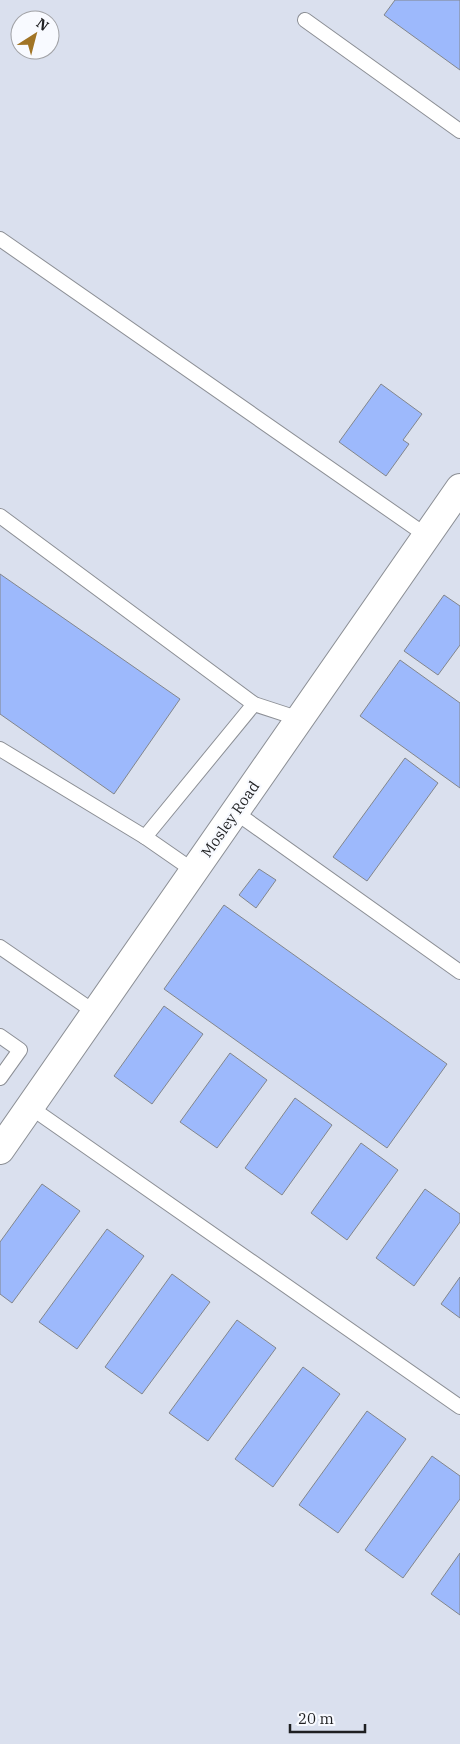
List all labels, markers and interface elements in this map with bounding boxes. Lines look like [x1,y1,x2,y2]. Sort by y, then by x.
north arrow [10,10,60,60]
text: N [33,14,52,35]
street label: Mosley Road [197,777,263,861]
scale bar [290,1702,365,1734]
text: 20 m [298,1709,334,1728]

